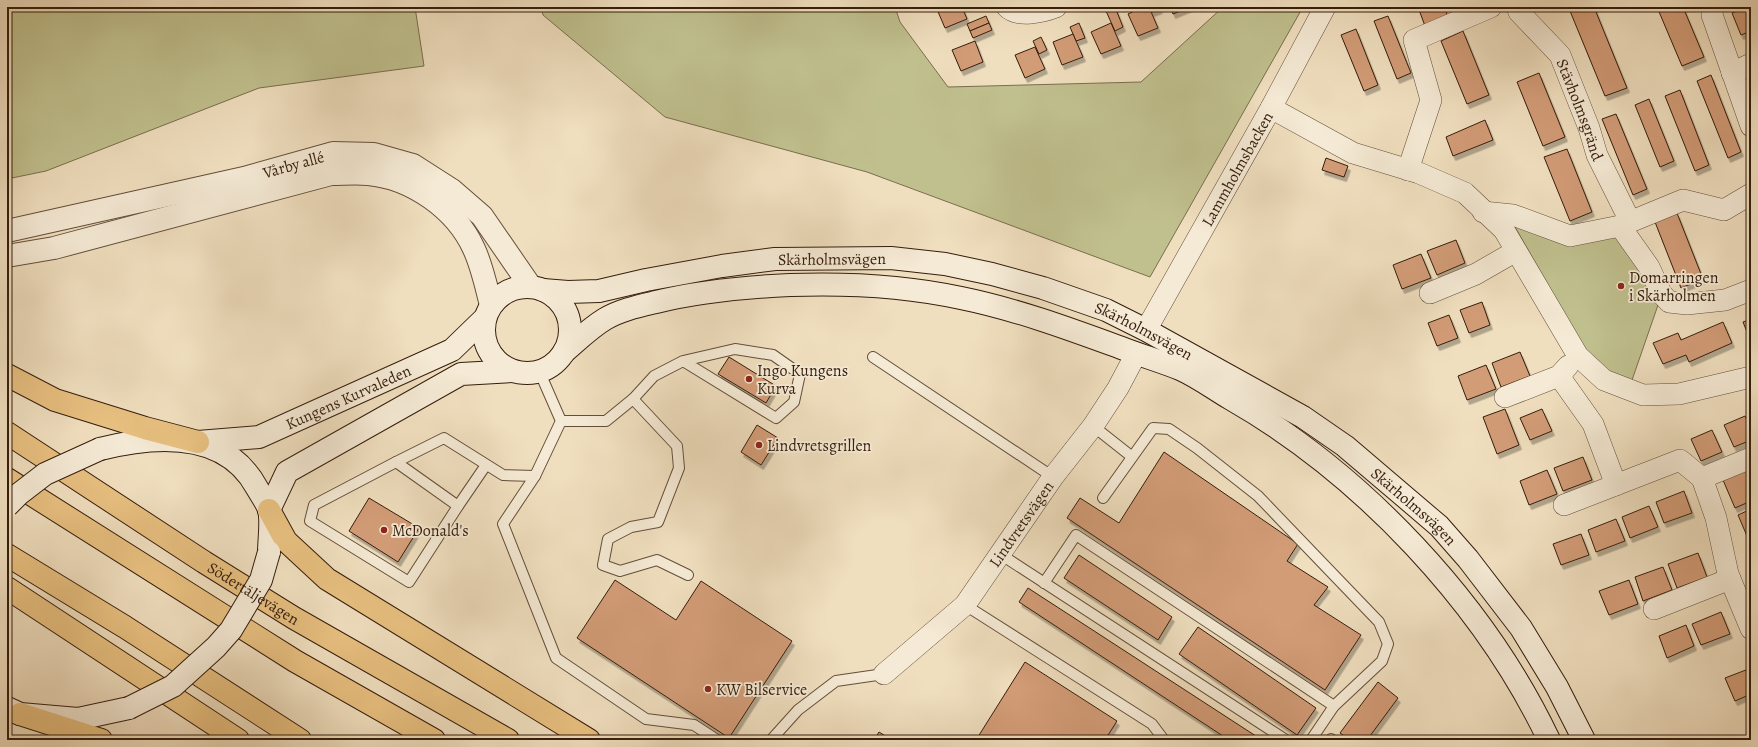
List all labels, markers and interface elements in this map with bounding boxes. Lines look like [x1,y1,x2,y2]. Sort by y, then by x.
street label: Stävholmsgränd [1551,56,1608,165]
street label: Lammholmsbacken [1197,108,1279,231]
street label: Vårby allé [259,146,327,184]
street label: Skärholmsvägen [778,248,886,271]
place label: Domarringen i Skärholmen [1629,267,1719,307]
marker: Domarringen i Skärholmen [1616,281,1626,291]
street label: Skärholmsvägen [1092,297,1197,366]
street label: Kungens Kurvaleden [282,360,415,436]
place label: Ingo Kungens Kurva [757,360,848,400]
marker: Ingo Kungens Kurva [744,374,754,384]
place label: Lindvretsgrillen [767,435,872,457]
marker: Lindvretsgrillen [754,440,764,450]
street label: Skärholmsvägen [1366,463,1461,551]
street label: Lindvretsvägen [984,477,1059,572]
place label: McDonald's [392,520,469,542]
marker: McDonald's [379,525,389,535]
street label: Södertäljevägen [203,557,303,631]
place label: KW Bilservice [716,679,807,701]
marker: KW Bilservice [703,684,713,694]

